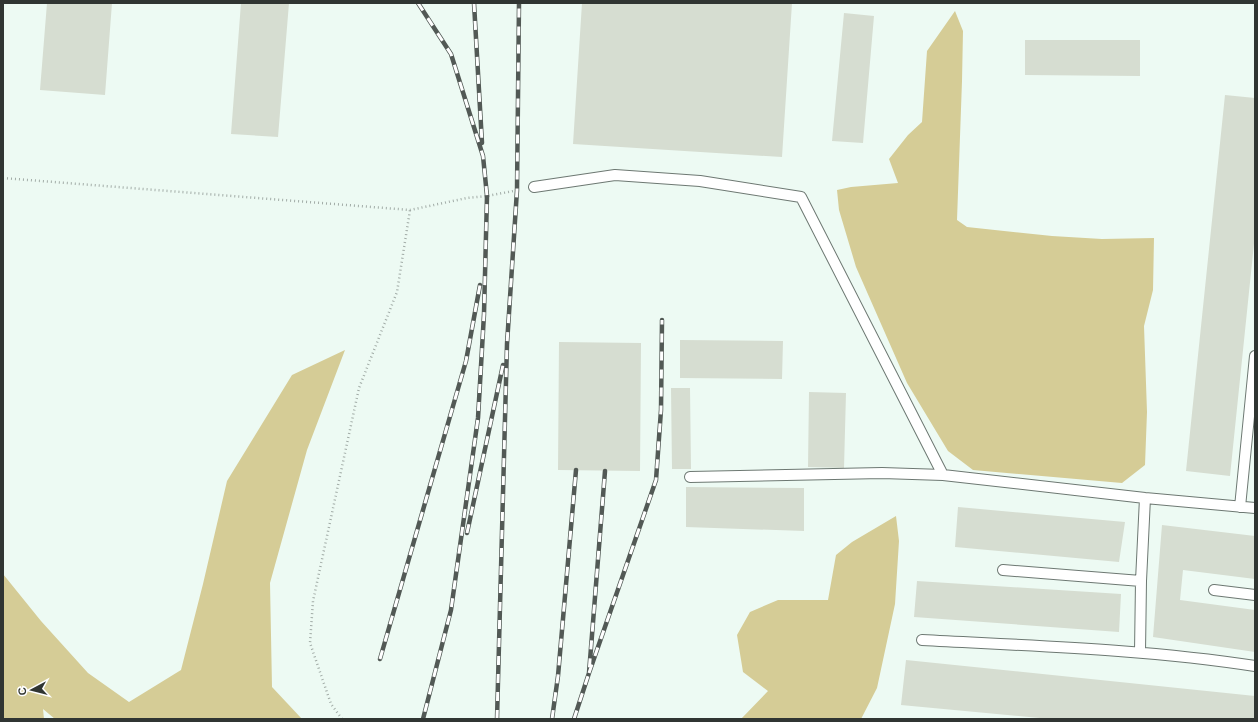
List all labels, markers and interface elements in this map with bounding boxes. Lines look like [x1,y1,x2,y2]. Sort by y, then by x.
north arrow [12,670,52,710]
text: С [16,686,29,696]

